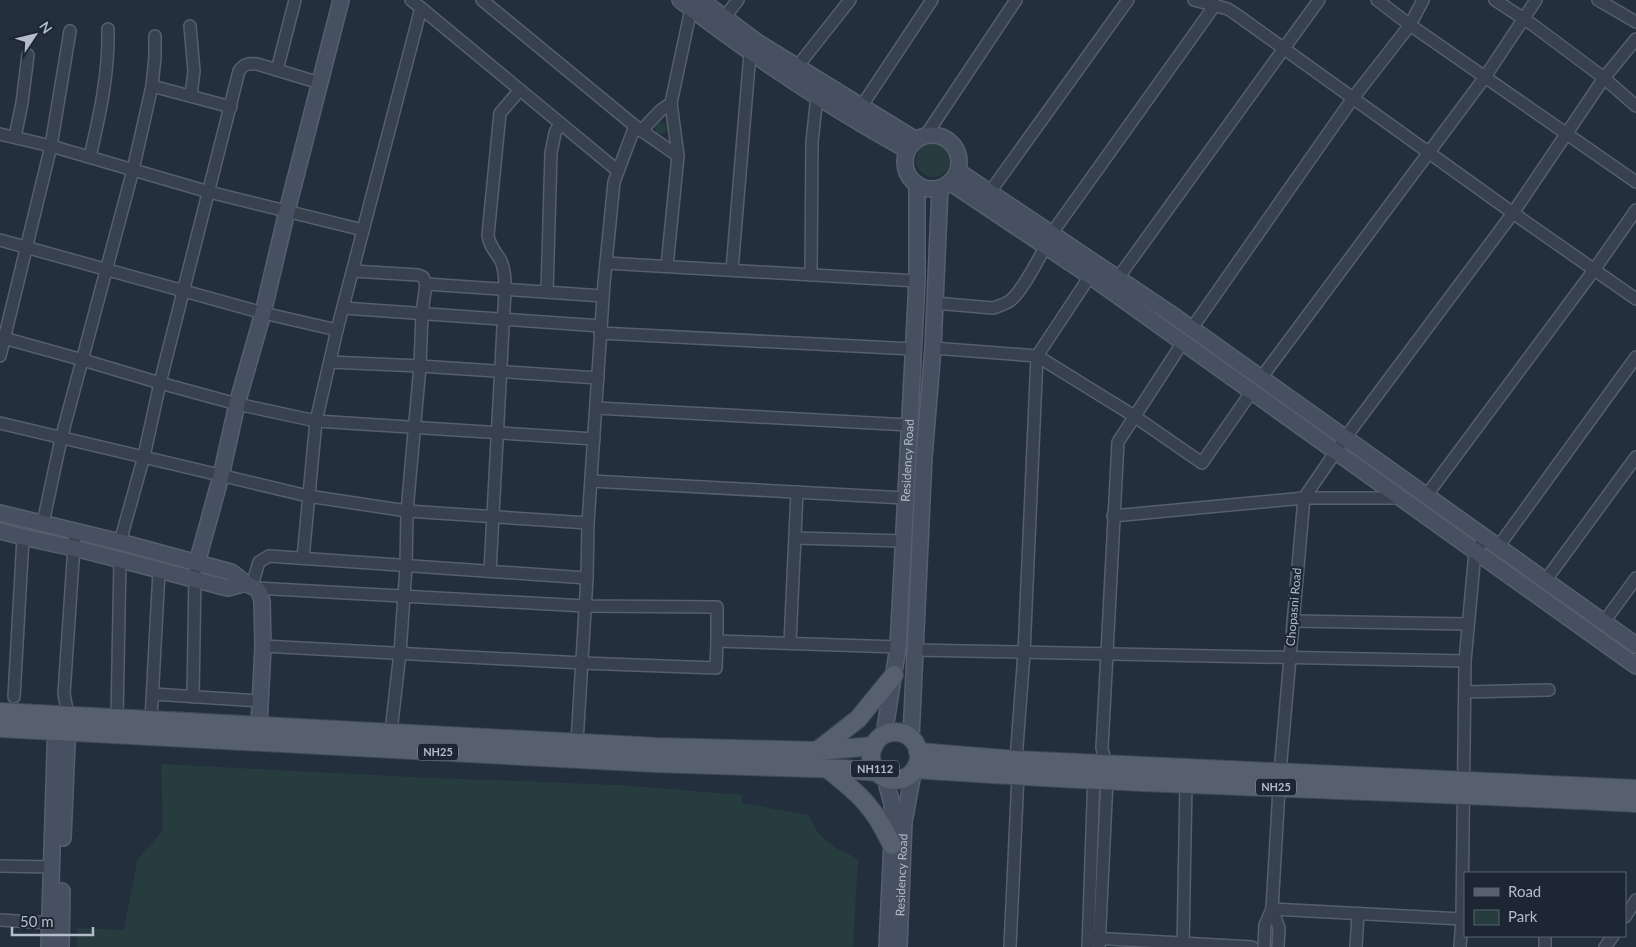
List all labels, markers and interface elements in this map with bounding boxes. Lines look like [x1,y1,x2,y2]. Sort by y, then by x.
north arrow [10,10,60,60]
text: N [36,18,56,37]
street label: Residency Road [898,419,917,502]
street label: Chopasni Road [1283,567,1304,647]
road number: NH25 [418,744,458,760]
road number: NH112 [851,761,899,778]
road number: NH25 [1256,779,1296,796]
street label: Residency Road [892,833,911,917]
legend [1464,872,1626,937]
text: Road [1508,882,1541,900]
scale bar [12,904,94,936]
text: Park [1508,907,1538,925]
text: 50 m [20,912,54,930]

